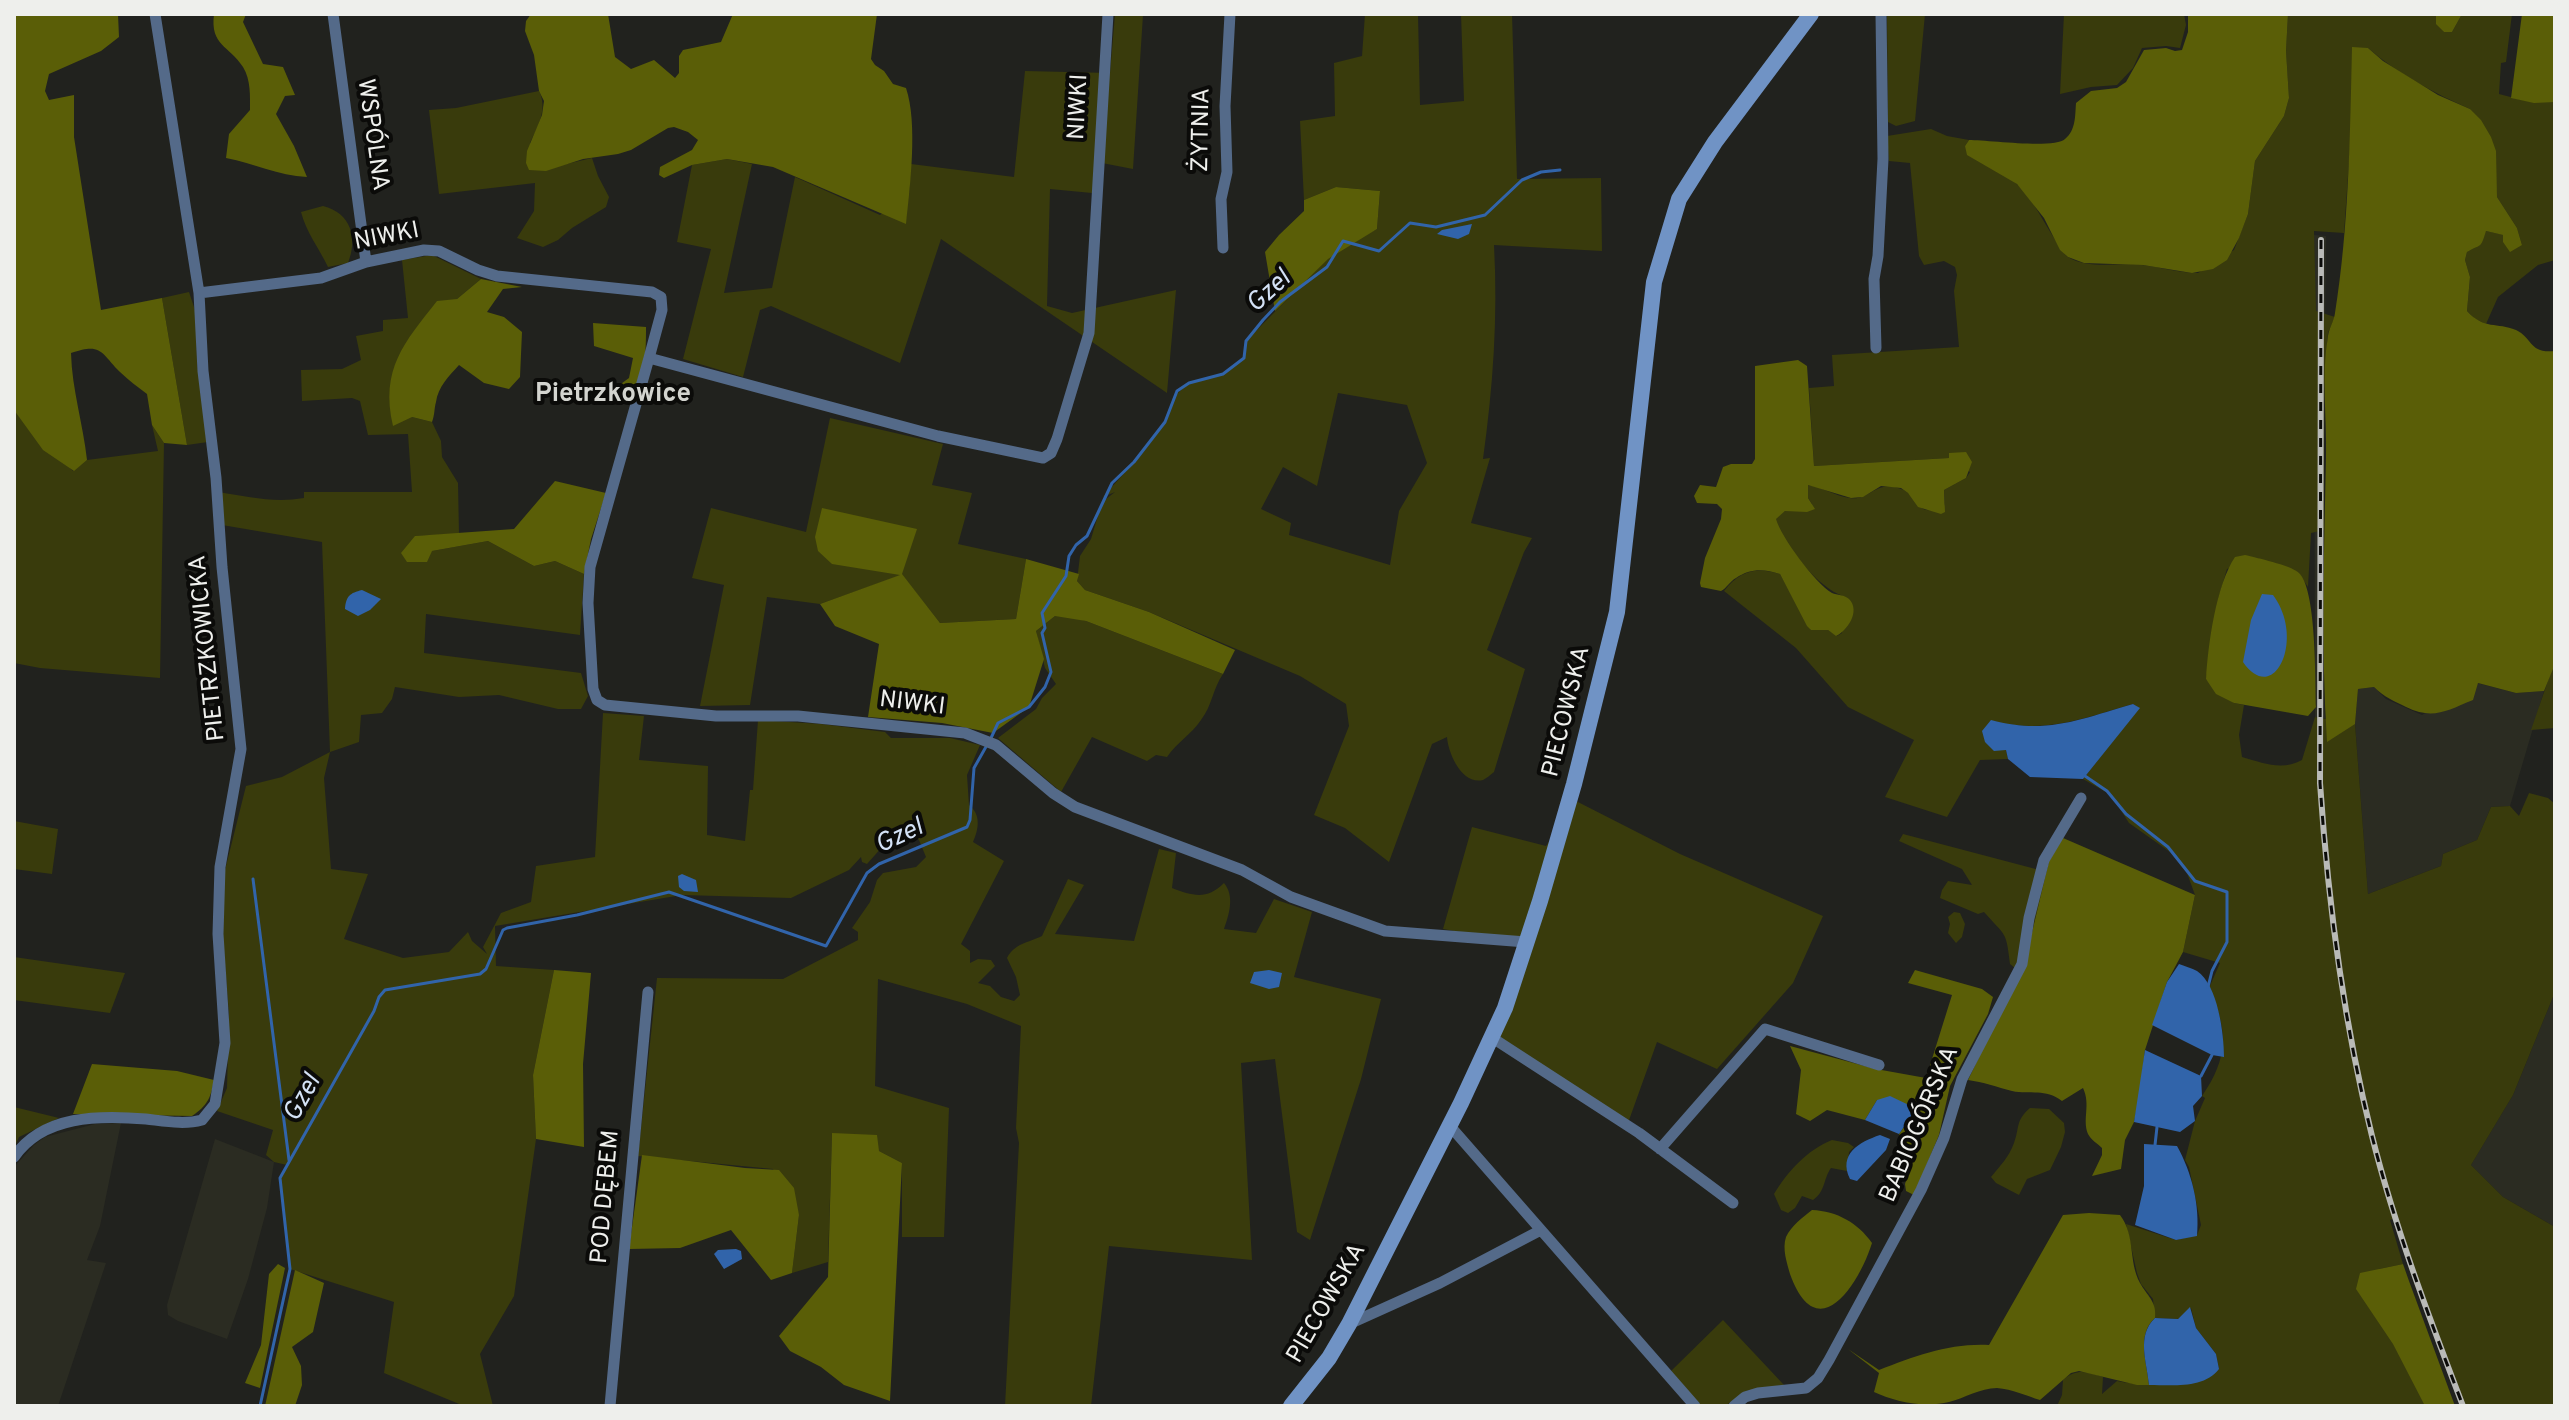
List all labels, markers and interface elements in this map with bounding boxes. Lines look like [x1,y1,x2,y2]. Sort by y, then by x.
street label: NIWKI [1064,73,1096,141]
street label: WSPÓLNA [349,77,393,193]
street label: ŻYTNIA [1188,88,1218,172]
street label: NIWKI [352,218,422,258]
water label: Gzel [1241,265,1299,321]
district label: Pietrzkowice [535,380,691,412]
street label: PIETRZKOWICKA [185,553,233,743]
street label: PIECOWSKA [1538,644,1598,780]
street label: NIWKI [878,687,946,723]
water label: Gzel [871,813,929,863]
street label: BABIOGÓRSKA [1875,1043,1967,1207]
water label: Gzel [278,1070,330,1128]
street label: POD DĘBEM [587,1129,627,1265]
street label: PIECOWSKA [1282,1239,1374,1369]

